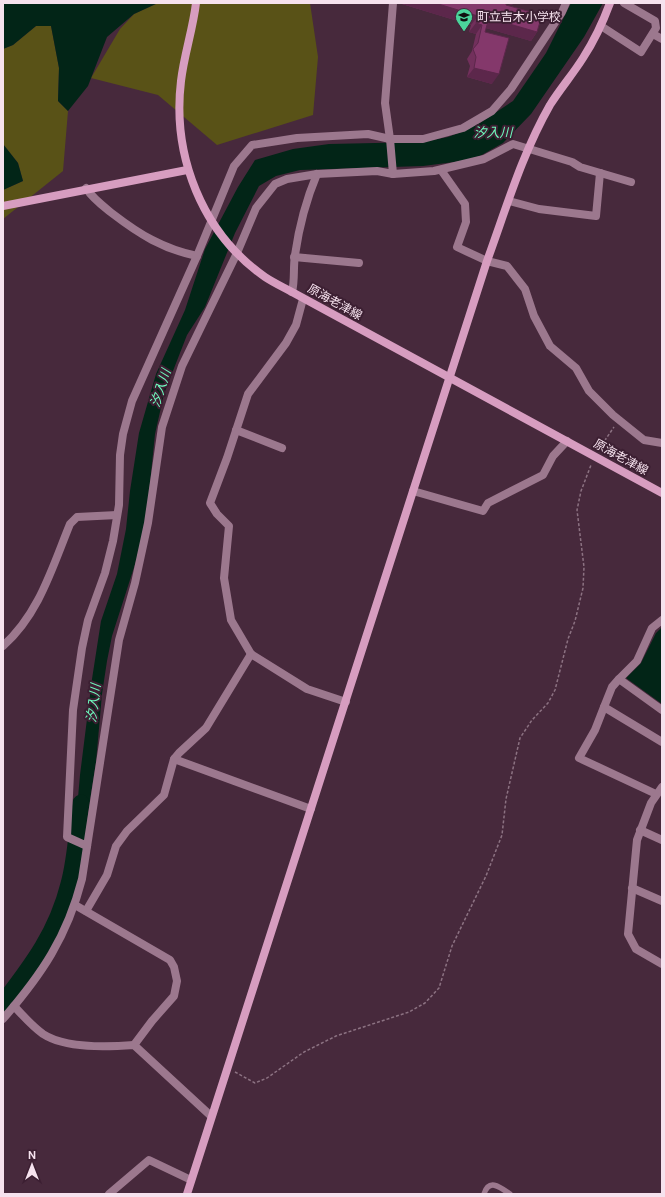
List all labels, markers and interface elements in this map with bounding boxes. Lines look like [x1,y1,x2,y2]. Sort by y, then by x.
school or university icon: 町立吉木小学校 [454,7,474,32]
place label: 町立吉木小学校 [477,9,561,25]
water label: 汐入川 [473,124,514,141]
street label: 原海老津線 [305,280,365,324]
water label: 汐入川 [146,365,175,409]
street label: 原海老津線 [591,435,651,479]
water label: 汐入川 [83,681,105,723]
north arrow [12,1145,52,1185]
text: N [28,1148,36,1162]

